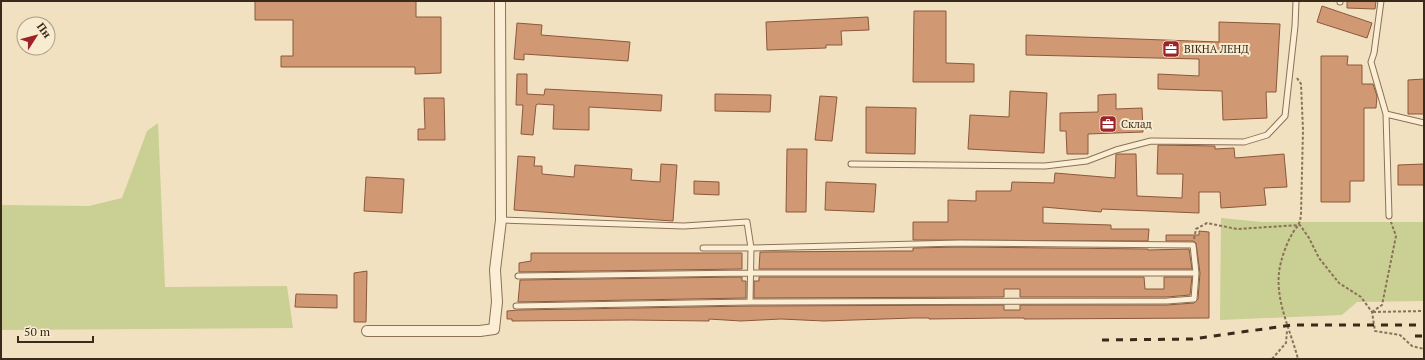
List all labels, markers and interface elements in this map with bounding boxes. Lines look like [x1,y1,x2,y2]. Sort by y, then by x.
north arrow [16,16,56,56]
text: Пн [34,20,54,41]
office icon: ВІКНА ЛЕНД [1161,39,1181,59]
place label: ВІКНА ЛЕНД [1184,42,1249,56]
office icon: Склад [1098,114,1118,134]
place label: Склад [1121,117,1152,131]
scale bar [18,318,93,344]
text: 50 m [24,324,51,339]

